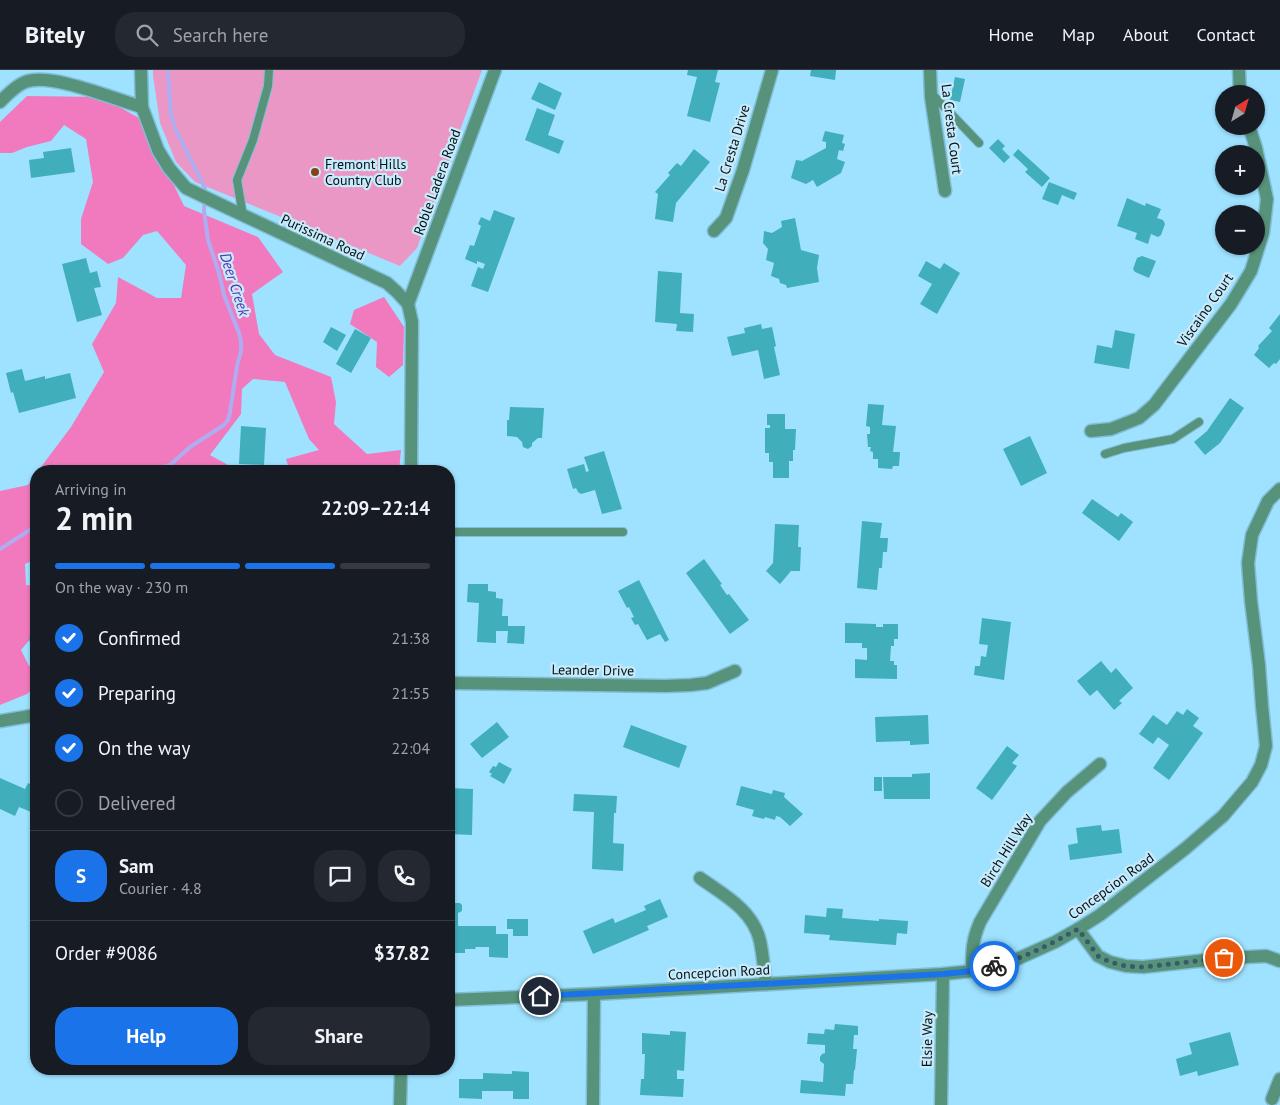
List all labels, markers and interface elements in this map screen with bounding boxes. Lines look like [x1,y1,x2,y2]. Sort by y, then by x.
search box [115,12,465,57]
text: Bitely [25,19,85,50]
icon: search [133,21,161,49]
text: Search here [173,23,268,47]
text: Home [988,23,1034,46]
text: Map [1062,23,1095,46]
text: About [1123,23,1169,46]
text: Contact [1197,23,1255,46]
street label: La Cresta Court [938,83,967,176]
north arrow [1215,85,1265,135]
map controls [1215,85,1265,255]
street label: La Cresta Drive [710,102,754,194]
street label: Roble Ladera Road [410,127,464,237]
button: + [1215,145,1265,195]
place label: Fremont Hills Country Club [325,155,406,189]
marker: Fremont Hills Country Club [309,166,321,178]
button: − [1215,205,1265,255]
street label: Purissima Road [278,210,368,264]
water label: Deer Creek [216,250,255,319]
street label: Viscaino Court [1172,269,1237,351]
text: Arriving in [55,479,126,499]
text: 22:09–22:14 [321,496,430,520]
text: 2 min [55,497,133,539]
text: On the way · 230 m [55,577,188,597]
icon: check [55,624,83,652]
text: Confirmed [98,626,181,650]
text: 21:38 [392,628,430,648]
street label: Leander Drive [552,660,634,680]
icon: check [55,679,83,707]
text: Preparing [98,681,176,705]
text: 21:55 [392,683,430,703]
icon: check [55,734,83,762]
text: On the way [98,736,190,760]
text: 22:04 [392,738,430,758]
text: Delivered [98,791,176,815]
street label: Birch Hill Way [976,809,1036,890]
street label: Concepcion Road [1064,849,1158,923]
button: chat [314,850,366,902]
button: phone [378,850,430,902]
text: Sam [119,854,154,878]
text: S [76,864,86,888]
text: Courier · 4.8 [119,878,202,898]
pin [1203,937,1245,979]
text: Order #9086 [55,941,158,965]
text: $37.82 [374,941,430,965]
courier [969,941,1019,991]
icon: bag [1210,944,1238,972]
icon: bike [980,952,1008,980]
street label: Concepcion Road [668,960,770,984]
pin [519,975,561,1017]
icon: home [526,982,554,1010]
button: Help [55,1007,238,1065]
button: Share [248,1007,430,1065]
street label: Elsie Way [918,1010,936,1067]

